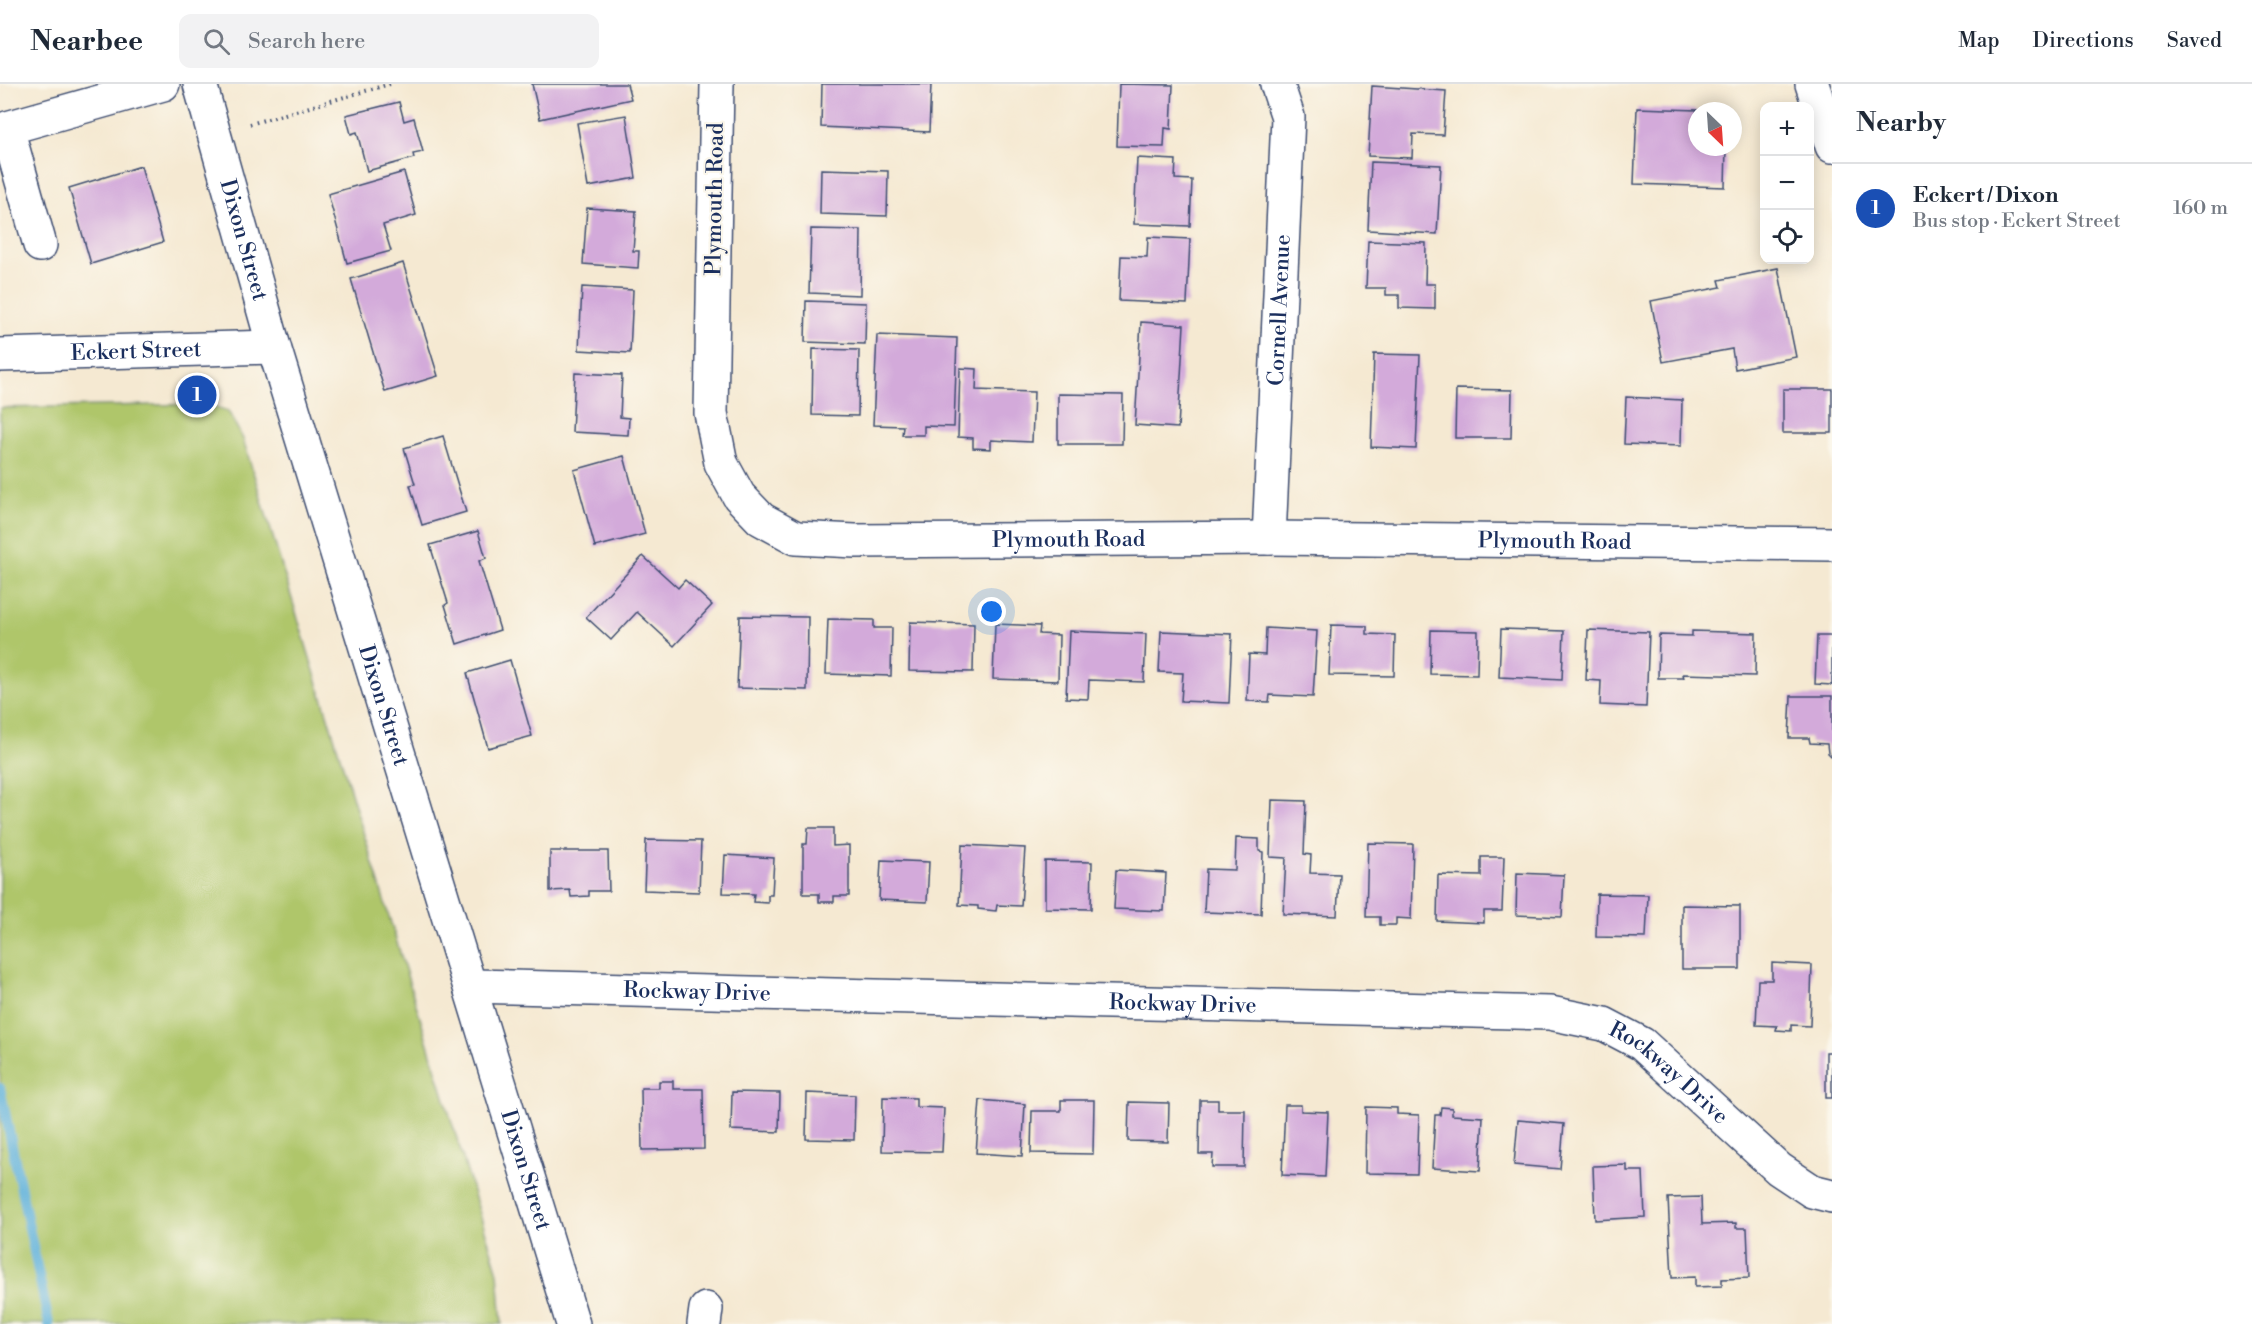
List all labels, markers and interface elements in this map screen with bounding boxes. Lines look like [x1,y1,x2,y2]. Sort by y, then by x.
search box [179,14,599,68]
text: Nearbee [30,24,143,59]
icon: search [200,25,233,58]
text: Search here [248,28,365,55]
text: Map [1958,28,2000,54]
text: Directions [2033,28,2134,54]
text: Saved [2167,28,2222,54]
north arrow [1688,102,1742,156]
map controls [1760,102,1814,264]
button: + [1760,102,1814,156]
text: Nearby [1856,107,1946,139]
street label: Plymouth Road [700,122,730,276]
button: − [1760,156,1814,210]
street label: Dixon Street [214,176,274,304]
text: Eckert / Dixon [1913,182,2059,209]
text: 1 [1871,196,1880,221]
text: 160 m [2173,196,2228,221]
text: Bus stop · Eckert Street [1913,209,2120,234]
button: locate [1760,210,1814,264]
street label: Cornell Avenue [1262,234,1296,387]
street label: Eckert Street [70,336,202,366]
pin: 1 [178,372,216,418]
street label: Plymouth Road [992,525,1146,554]
street label: Plymouth Road [1478,527,1632,555]
your location [977,597,1006,626]
street label: Dixon Street [353,642,415,769]
street label: Rockway Drive [623,976,771,1007]
street label: Rockway Drive [1109,988,1257,1019]
street label: Rockway Drive [1605,1016,1734,1130]
street label: Dixon Street [495,1106,557,1234]

